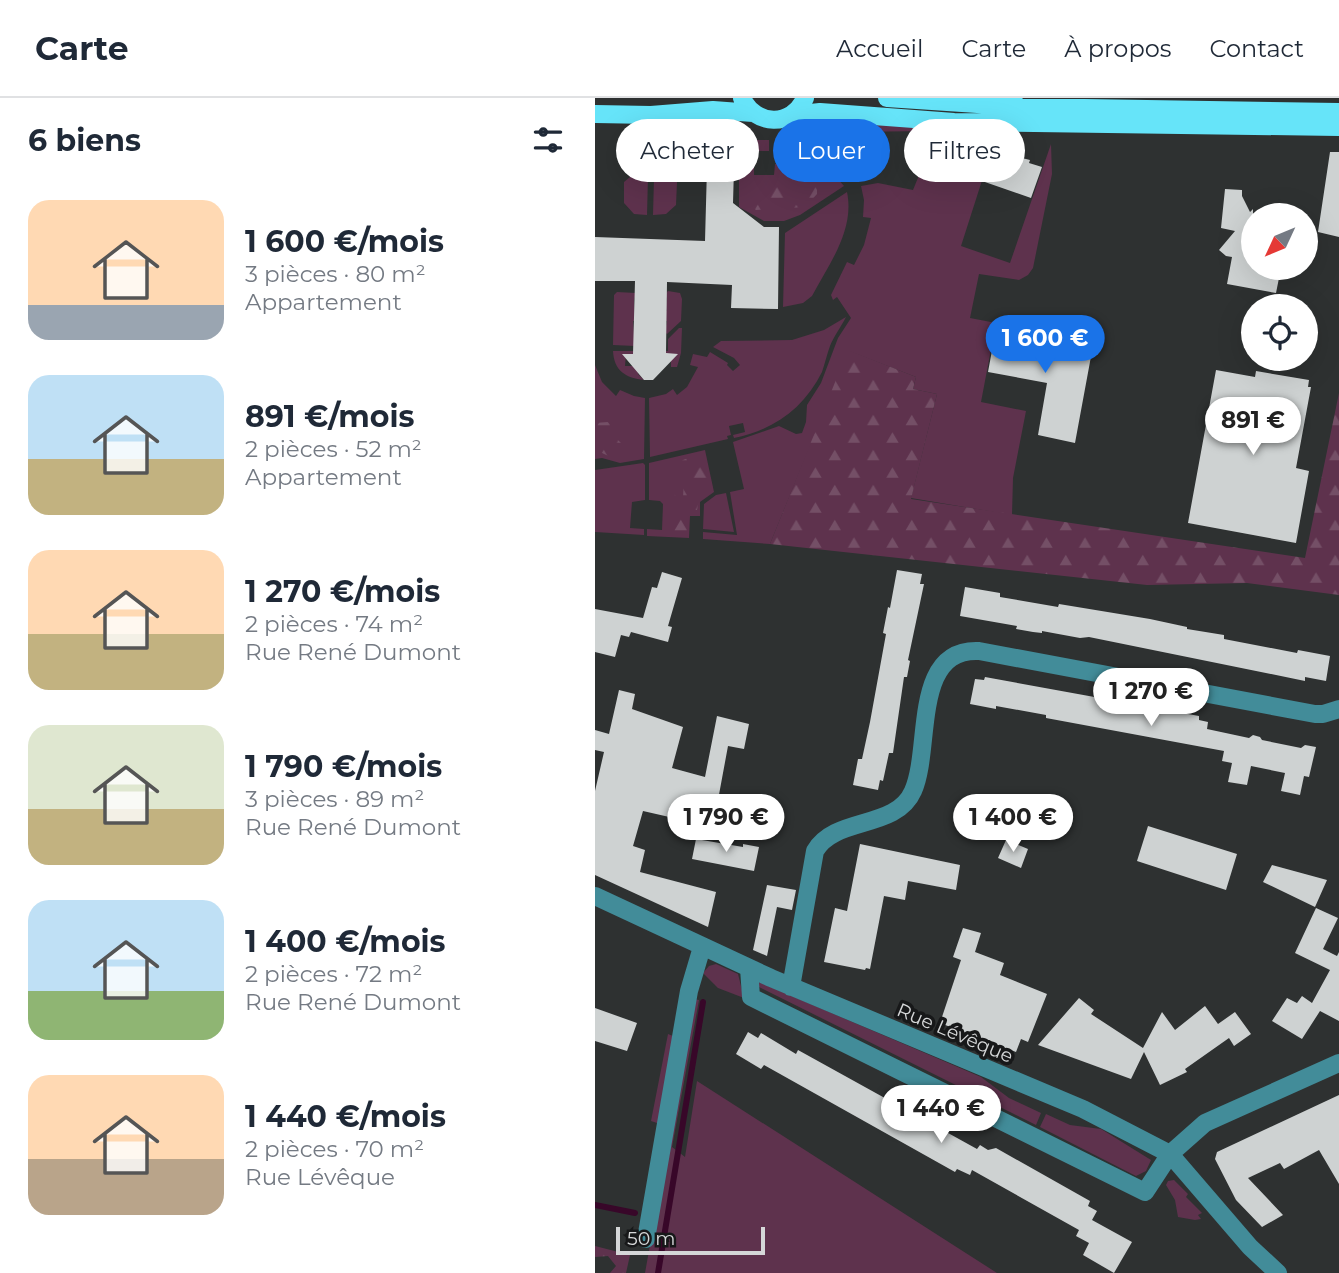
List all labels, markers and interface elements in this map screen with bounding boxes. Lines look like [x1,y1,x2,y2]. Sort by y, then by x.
text: Carte [35,28,128,68]
text: Accueil [836,34,923,63]
text: Carte [961,34,1026,63]
text: À propos [1064,34,1171,63]
text: Contact [1209,34,1304,63]
chip: Acheter [616,119,759,182]
chip: Louer [773,119,890,182]
chip: Filtres [904,119,1025,182]
icon: filters [529,121,567,159]
text: 6 biens [28,122,141,159]
north arrow [1241,203,1318,280]
map controls [1241,203,1318,371]
text: 1 600 €/mois [245,223,444,260]
icon: home [84,228,168,312]
text: 3 pièces · 80 m² [245,260,426,288]
text: Appartement [245,288,402,316]
button: locate [1241,294,1318,371]
pin: 1 600 € [980,316,1110,375]
text: 1 600 € [1002,324,1088,352]
text: 891 €/mois [245,398,414,435]
pin: 891 € [1204,398,1302,457]
icon: home [84,403,168,487]
text: 891 € [1221,406,1285,434]
text: 2 pièces · 52 m² [245,435,422,463]
text: Appartement [245,463,402,491]
text: 1 270 €/mois [245,573,440,610]
icon: home [84,578,168,662]
text: 2 pièces · 74 m² [245,610,423,638]
text: Rue René Dumont [245,638,461,666]
pin: 1 270 € [1086,668,1216,728]
text: 1 270 € [1109,677,1193,705]
text: 1 790 €/mois [245,748,442,785]
icon: home [84,753,168,837]
text: 3 pièces · 89 m² [245,785,424,813]
pin: 1 790 € [661,794,791,854]
pin: 1 400 € [948,794,1078,854]
text: 1 790 € [683,803,769,831]
text: 1 400 € [969,803,1057,831]
text: Rue René Dumont [245,813,461,841]
text: 1 400 €/mois [245,923,446,960]
icon: home [84,928,168,1012]
text: 2 pièces · 72 m² [245,960,422,988]
text: Rue René Dumont [245,988,461,1016]
street label: Rue Lévêque [893,998,1017,1068]
pin: 1 440 € [876,1086,1006,1145]
text: 1 440 € [897,1094,985,1122]
text: 1 440 €/mois [245,1098,446,1135]
icon: home [84,1103,168,1187]
text: 2 pièces · 70 m² [245,1135,424,1163]
text: Rue Lévêque [245,1163,395,1191]
scale bar [616,1224,765,1256]
text: 50 m [627,1227,675,1250]

